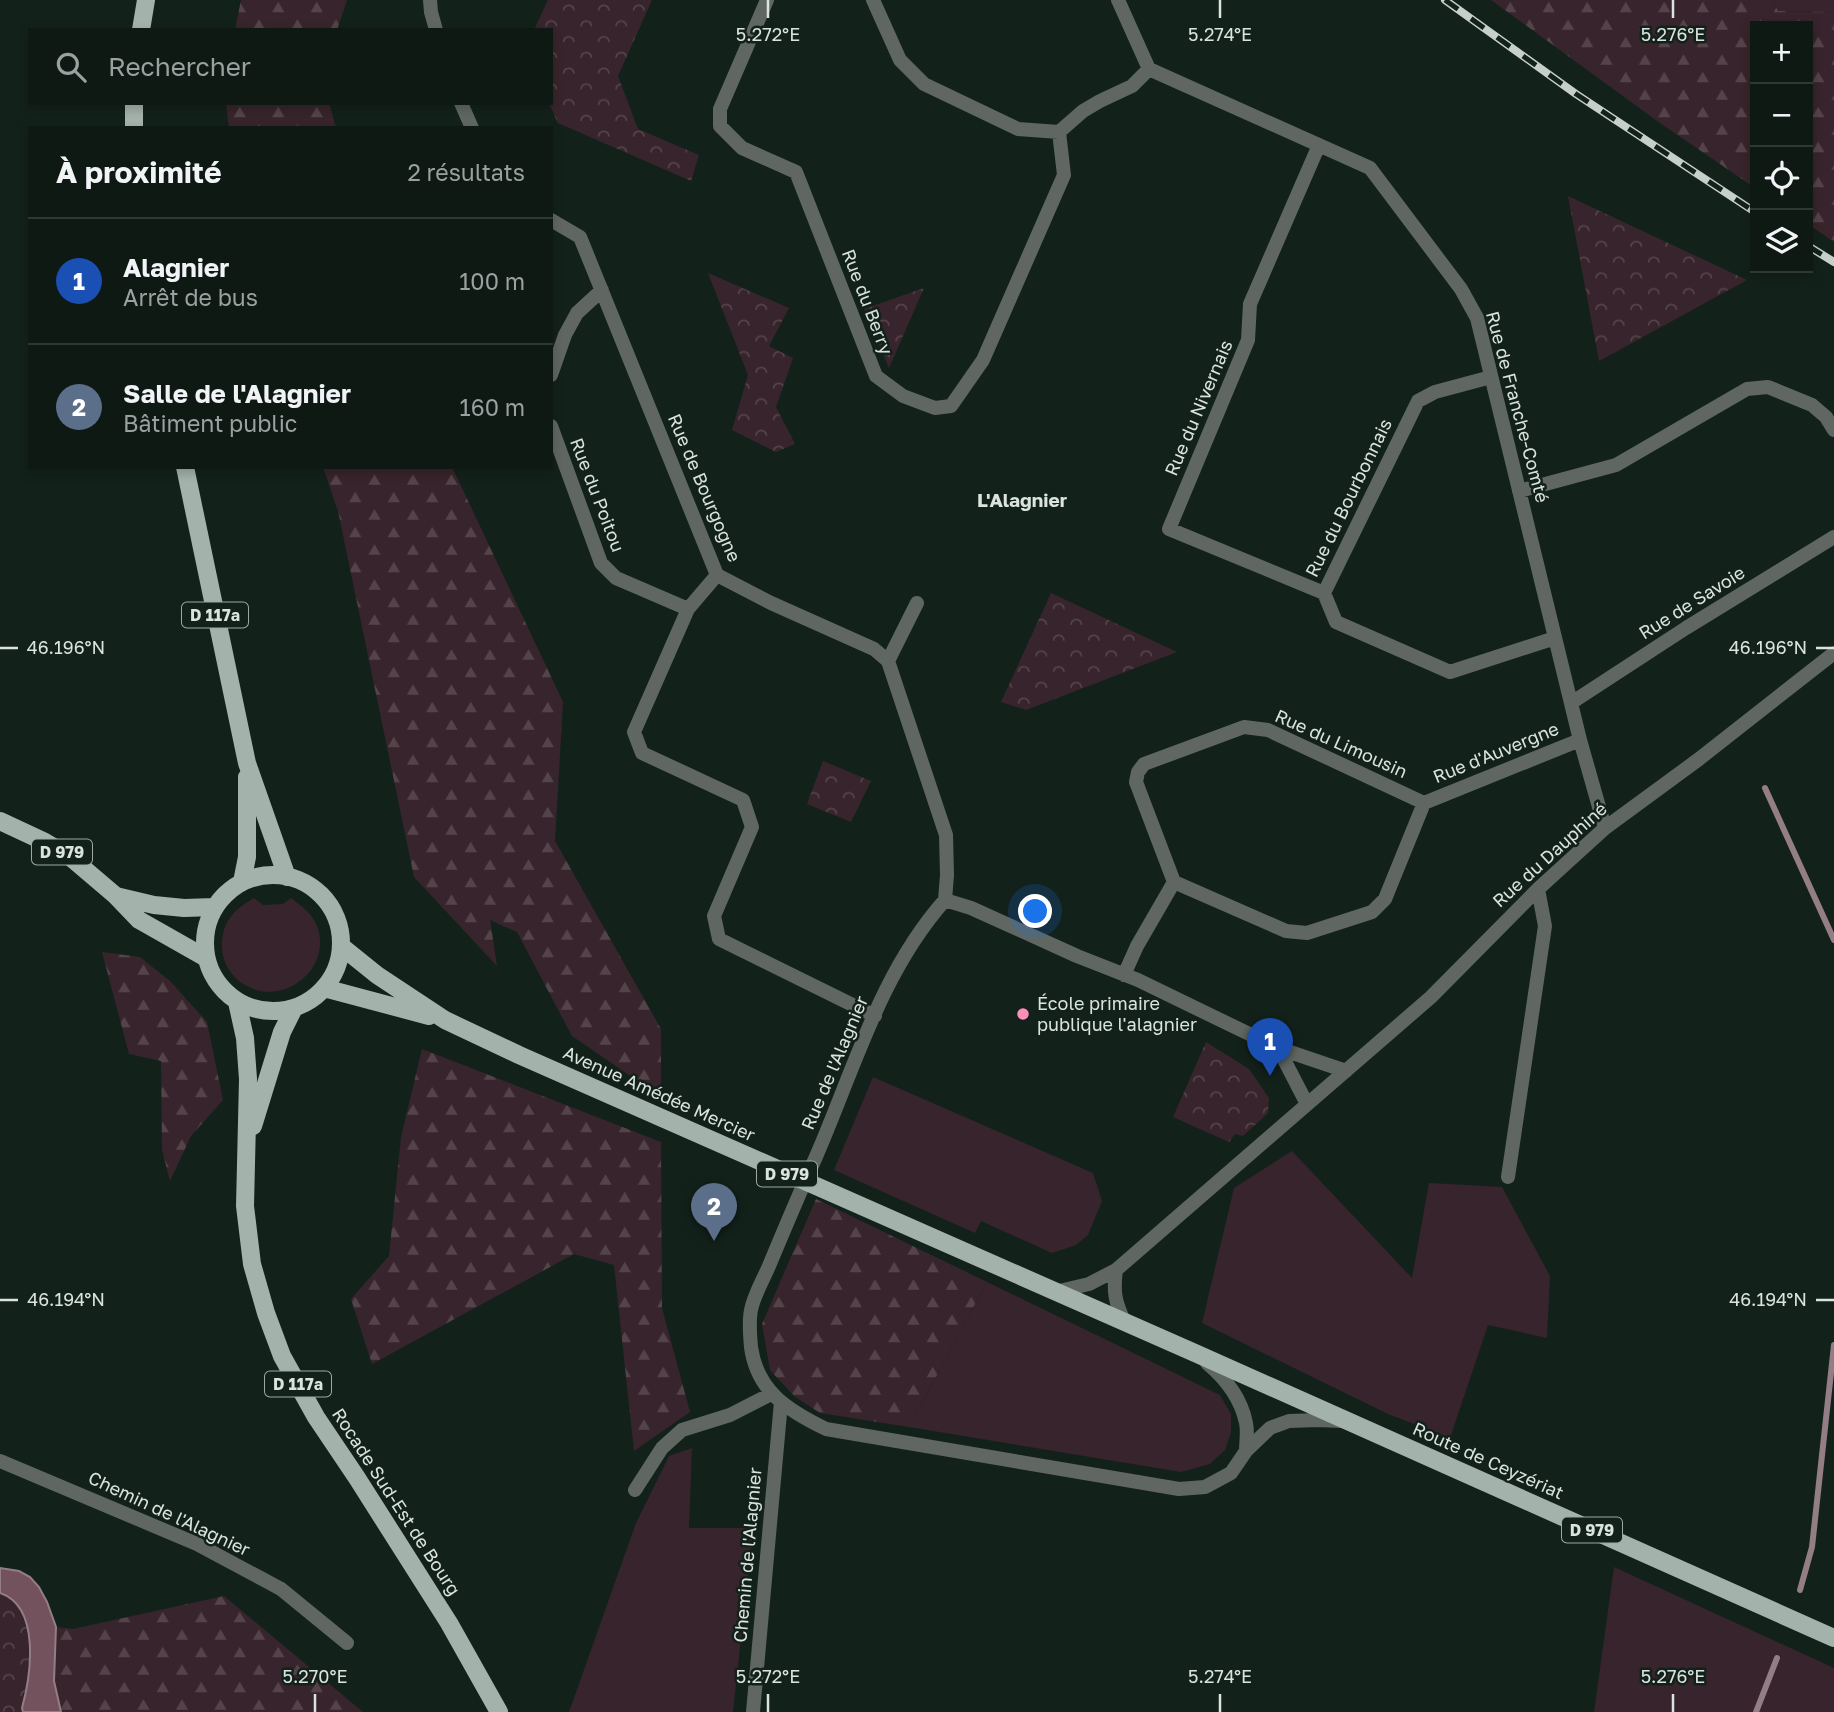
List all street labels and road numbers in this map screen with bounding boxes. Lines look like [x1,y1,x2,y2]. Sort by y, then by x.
street label: Rue du Berry [838,246,898,358]
street label: Rue de Franche-Comté [1482,309,1554,505]
street label: Rue du Nivernais [1160,336,1237,479]
street label: Rue de Bourgogne [664,410,746,565]
street label: Rue du Bourbonnais [1300,415,1396,580]
street label: Rue du Poitou [566,435,630,555]
street label: Rue de Savoie [1634,561,1749,643]
road number: D 117a [182,602,248,628]
street label: Rue du Limousin [1272,704,1411,782]
street label: Rue d'Auvergne [1430,717,1562,787]
street label: Rue du Dauphiné [1488,797,1611,911]
road number: D 979 [32,839,92,864]
street label: Rue de l'Alagnier [796,992,872,1133]
street label: Avenue Amédée Mercier [560,1041,759,1145]
road number: D 979 [757,1162,817,1186]
road number: D 117a [265,1372,331,1396]
street label: Rocade Sud-Est de Bourg [328,1404,466,1599]
street label: Route de Ceyzériat [1410,1417,1567,1503]
street label: Chemin de l'Alagnier [85,1466,254,1560]
street label: Chemin de l'Alagnier [728,1466,766,1643]
road number: D 979 [1562,1518,1622,1542]

